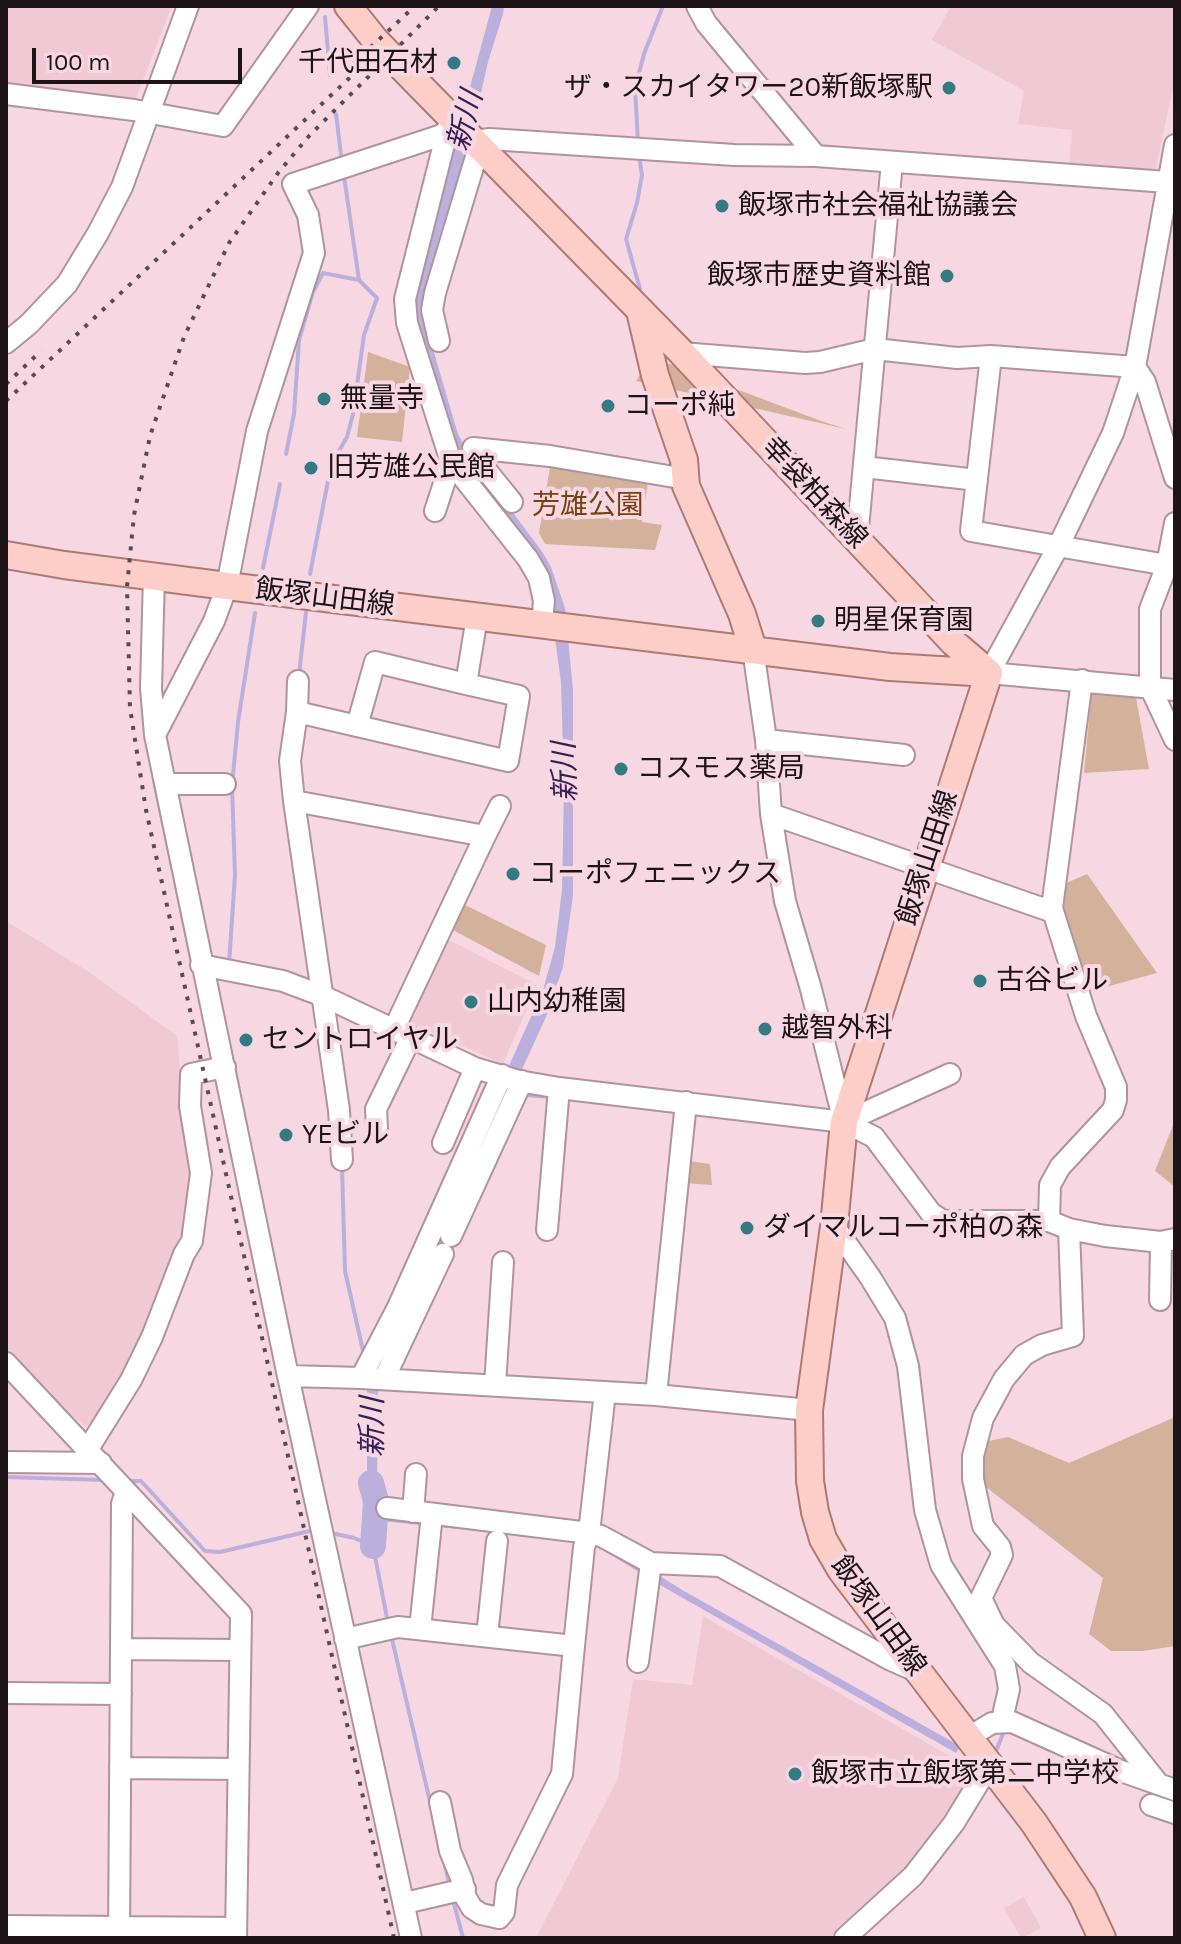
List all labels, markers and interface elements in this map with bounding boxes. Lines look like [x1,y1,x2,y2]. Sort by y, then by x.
scale bar [36,32,246,82]
place label: 千代田石材 [298,46,438,80]
text: 100 m [46,48,111,76]
marker: 千代田石材 [445,54,463,72]
place label: ザ・スカイタワー20新飯塚駅 [564,71,933,105]
marker: ザ・スカイタワー20新飯塚駅 [940,79,958,97]
water label: 新川 [441,87,491,155]
place label: 飯塚市社会福祉協議会 [738,189,1018,223]
marker: 飯塚市社会福祉協議会 [713,197,731,215]
place label: 飯塚市歴史資料館 [707,259,931,293]
marker: 飯塚市歴史資料館 [938,267,956,285]
place label: 無量寺 [340,382,424,416]
place label: コーポ純 [624,389,736,423]
marker: 無量寺 [315,390,333,408]
marker: コーポ純 [599,397,617,415]
street label: 幸袋柏森線 [754,430,874,556]
place label: 旧芳雄公民館 [327,451,495,485]
marker: 旧芳雄公民館 [302,459,320,477]
park label: 芳雄公園 [532,489,644,523]
street label: 飯塚山田線 [253,573,397,623]
place label: 明星保育園 [834,604,974,638]
marker: 明星保育園 [809,612,827,630]
water label: 新川 [547,741,585,803]
place label: コスモス薬局 [637,752,805,786]
marker: コスモス薬局 [612,760,630,778]
street label: 飯塚山田線 [890,786,966,930]
place label: コーポフェニックス [529,857,781,891]
marker: コーポフェニックス [504,865,522,883]
place label: 古谷ビル [996,964,1108,998]
marker: 古谷ビル [971,972,989,990]
place label: 山内幼稚園 [487,985,627,1019]
marker: 山内幼稚園 [462,993,480,1011]
place label: 越智外科 [781,1012,893,1046]
marker: 越智外科 [756,1020,774,1038]
place label: セントロイヤル [262,1023,458,1057]
marker: セントロイヤル [237,1031,255,1049]
place label: YEビル [302,1118,389,1152]
marker: YEビル [277,1126,295,1144]
place label: ダイマルコーポ柏の森 [763,1211,1043,1245]
marker: ダイマルコーポ柏の森 [738,1219,756,1237]
water label: 新川 [355,1397,391,1457]
street label: 飯塚山田線 [823,1549,933,1683]
place label: 飯塚市立飯塚第二中学校 [811,1757,1119,1791]
marker: 飯塚市立飯塚第二中学校 [786,1765,804,1783]

